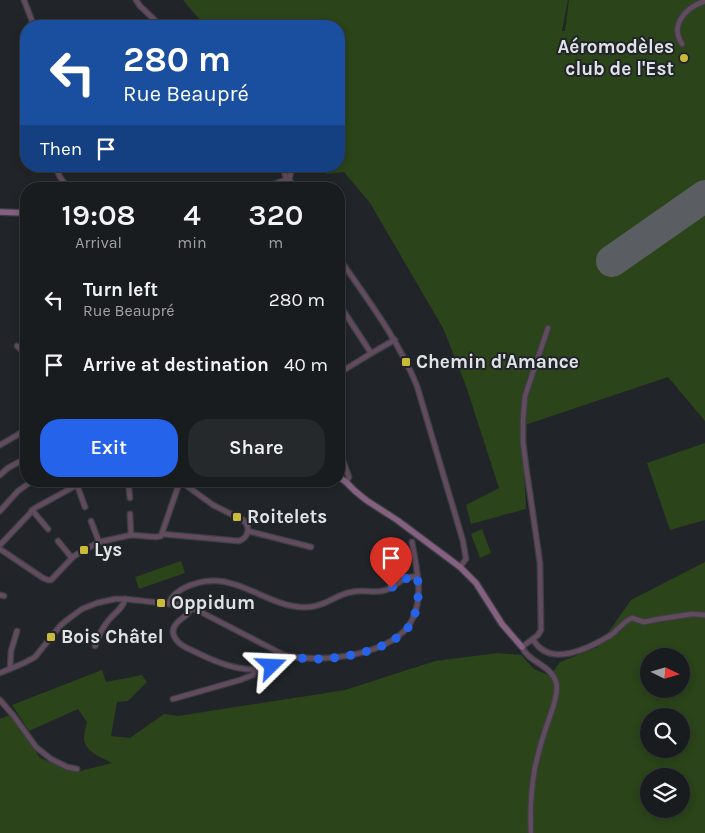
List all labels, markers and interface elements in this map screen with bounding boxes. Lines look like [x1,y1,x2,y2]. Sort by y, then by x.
place label: Aéromodèles club de l'Est [557,36,674,80]
text: 280 m [123,39,231,80]
icon: left [40,40,105,105]
marker: Aéromodèles club de l'Est [678,52,690,64]
text: Rue Beaupré [123,81,249,107]
icon: arrive [92,135,120,163]
text: Then [40,138,82,160]
text: 19:08 [62,197,136,233]
text: 4 [183,197,201,233]
text: 320 [248,197,303,233]
text: Arrival [75,233,122,252]
text: min [177,233,207,252]
text: m [268,233,283,252]
text: Turn left [83,279,158,301]
icon: left [40,286,68,314]
text: 280 m [269,289,325,311]
text: Rue Beaupré [83,301,175,320]
icon: arrive [40,351,68,379]
place label: Chemin d'Amance [416,351,579,373]
text: Arrive at destination [83,354,269,376]
text: 40 m [284,354,328,376]
marker: Chemin d'Amance [400,356,412,368]
button: Exit [40,419,178,477]
button: Share [188,419,325,477]
place label: Roitelets [247,506,327,528]
marker: Roitelets [231,511,243,523]
pin [370,537,412,588]
place label: Lys [94,539,122,561]
marker: Lys [78,544,90,556]
icon: arrive [377,544,405,572]
place label: Oppidum [171,592,255,614]
marker: Oppidum [155,597,167,609]
place label: Bois Châtel [61,626,163,648]
marker: Bois Châtel [45,631,57,643]
position arrow [245,639,297,691]
north arrow [640,648,690,698]
map controls [640,648,690,818]
button: search [640,708,690,758]
button: layers [640,768,690,818]

